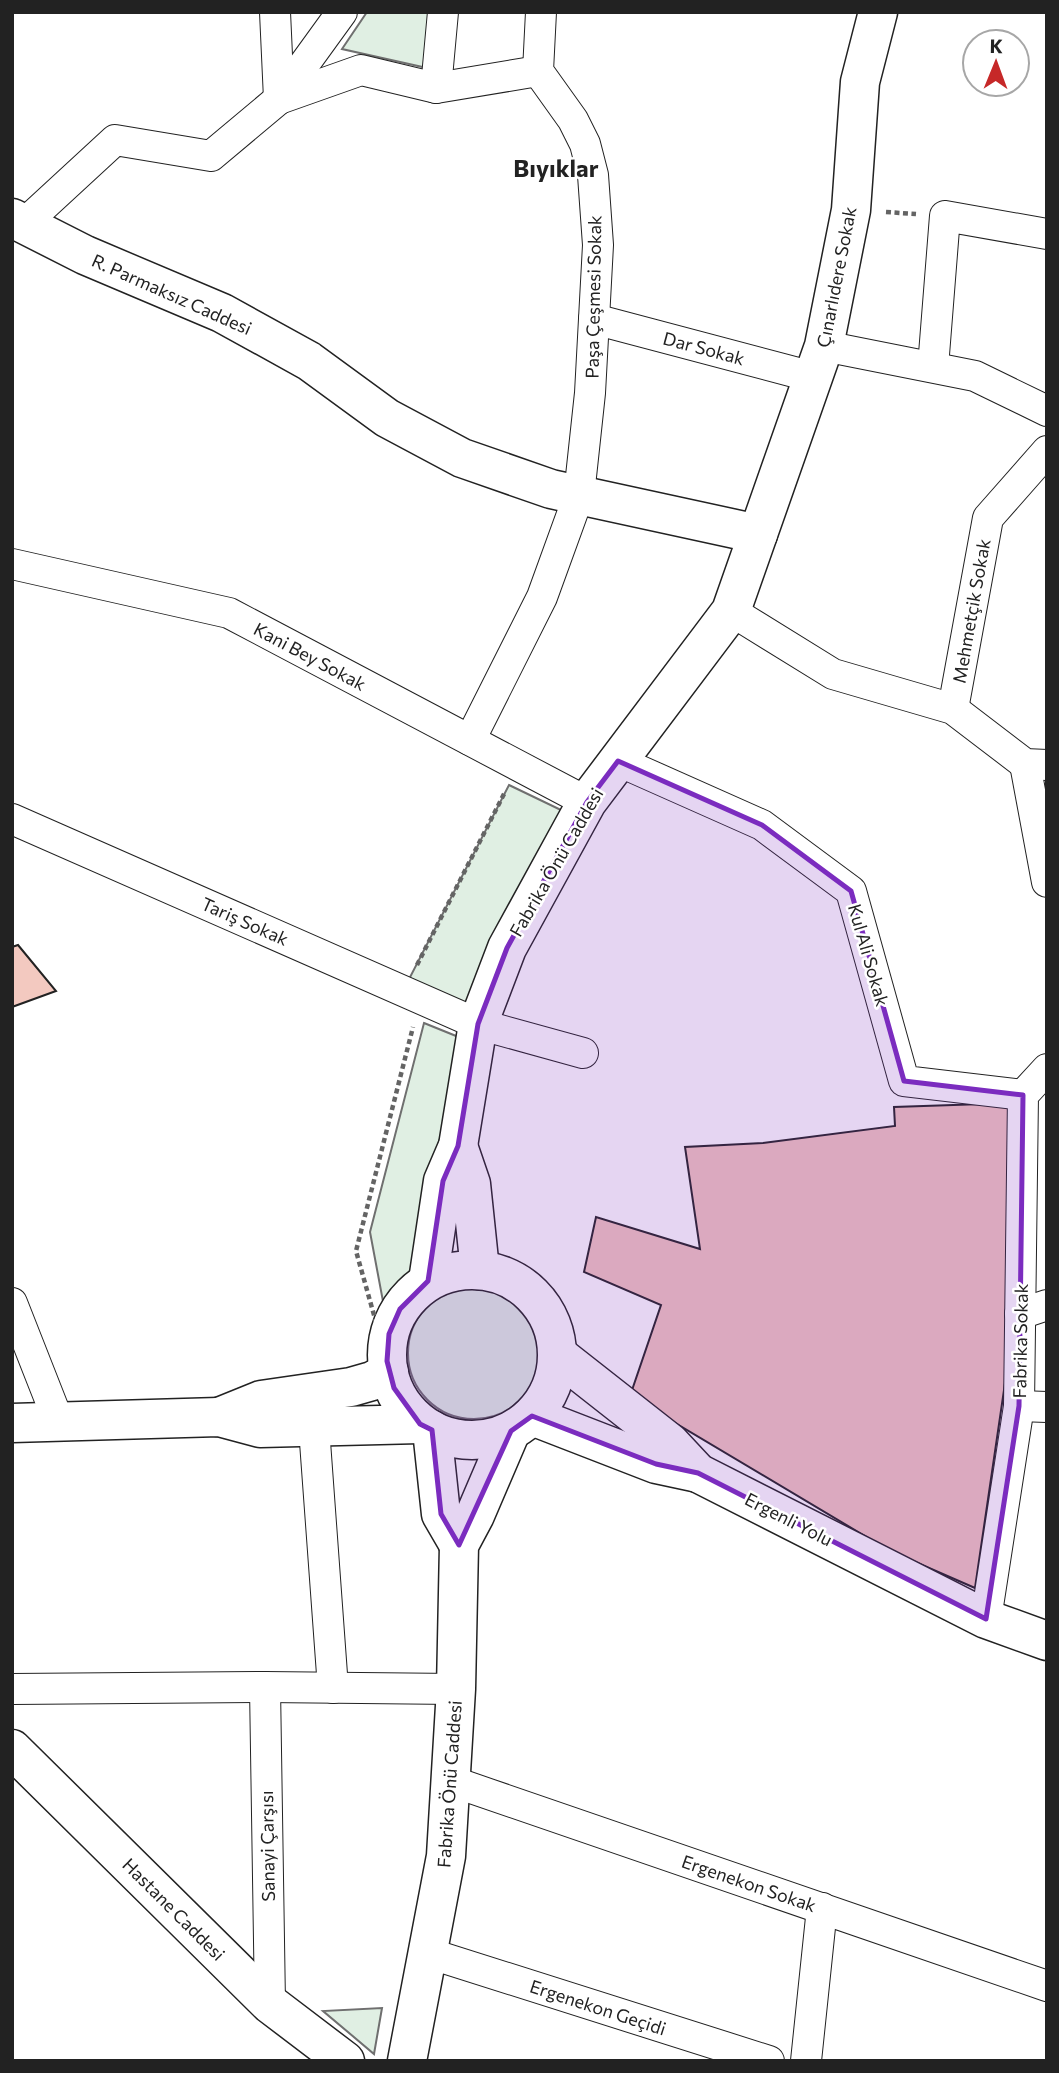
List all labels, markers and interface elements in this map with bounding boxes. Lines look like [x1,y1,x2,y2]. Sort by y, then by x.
north arrow [961,28,1031,98]
text: K [989,34,1003,57]
district label: Bıyıklar [513,153,599,182]
street label: Çınarlıdere Sokak [812,204,860,349]
street label: Paşa Çeşmesi Sokak [581,215,605,379]
street label: R. Parmaksız Caddesi [89,249,255,339]
street label: Dar Sokak [661,327,747,369]
street label: Mehmetçik Sokak [947,537,995,685]
street label: Kani Bey Sokak [250,617,370,695]
street label: Fabrika Önü Caddesi [505,784,607,940]
street label: Tariş Sokak [198,892,292,950]
street label: Kul Ali Sokak [844,901,894,1009]
street label: Fabrika Sokak [1008,1283,1032,1399]
street label: Ergenli Yolu [742,1488,836,1550]
street label: Fabrika Önü Caddesi [432,1700,466,1868]
street label: Sanayi Çarşısı [255,1790,279,1902]
street label: Ergenekon Sokak [679,1850,819,1916]
street label: Hastane Caddesi [118,1853,230,1965]
street label: Ergenekon Geçidi [527,1975,669,2039]

